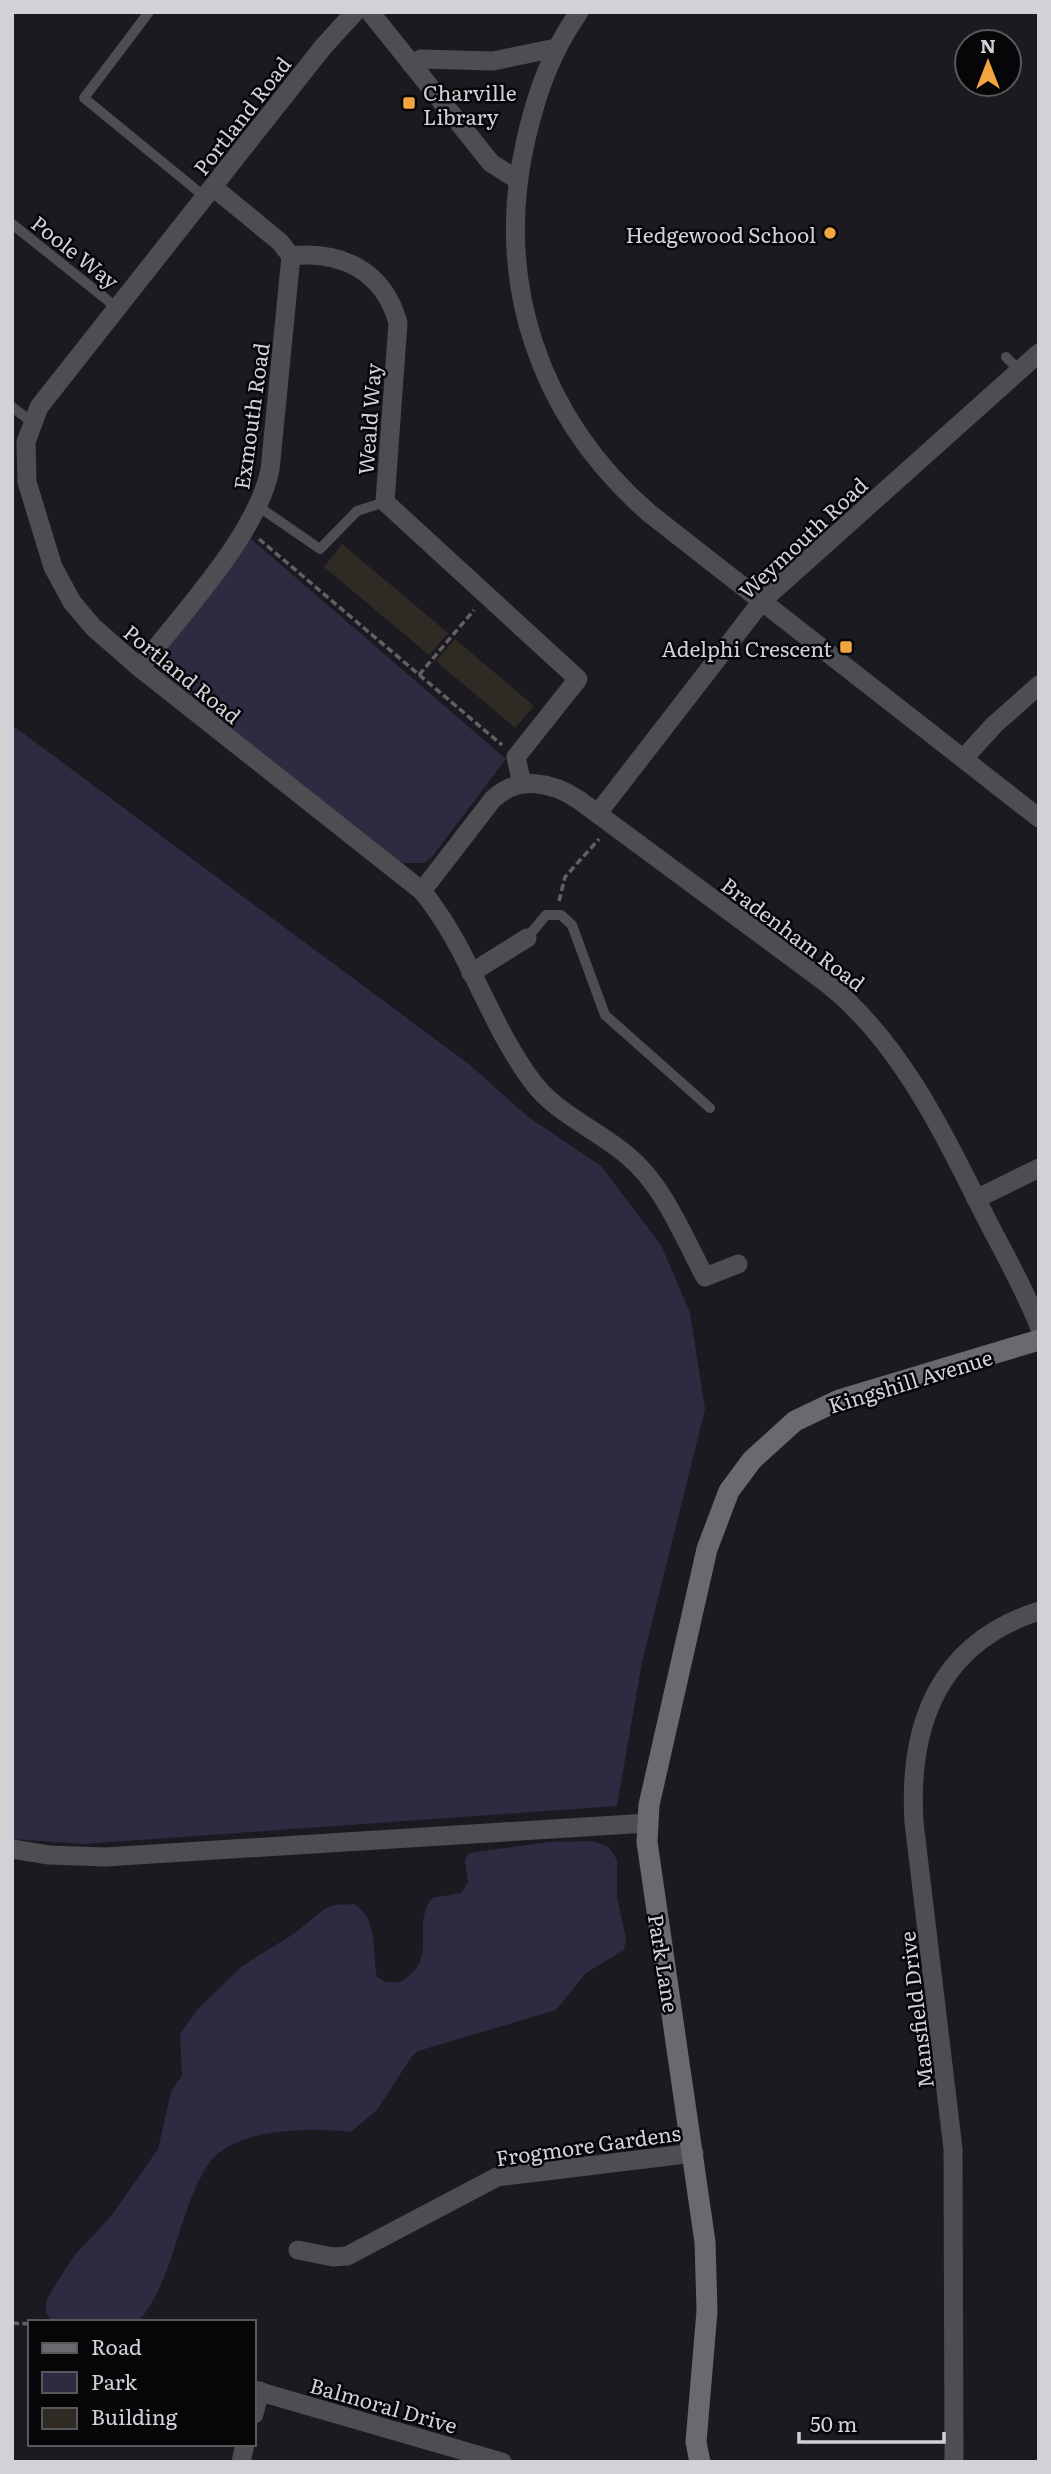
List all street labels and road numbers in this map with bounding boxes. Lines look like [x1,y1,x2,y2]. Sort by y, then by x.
street label: Portland Road [185,49,297,181]
street label: Poole Way [26,207,127,296]
street label: Exmouth Road [224,340,276,491]
street label: Weald Way [349,361,387,476]
street label: Weymouth Road [731,469,874,605]
street label: Portland Road [118,616,248,730]
street label: Bradenham Road [716,869,872,997]
street label: Kingshill Avenue [824,1340,996,1420]
street label: Park Lane [642,1911,688,2015]
street label: Mansfield Drive [890,1930,940,2090]
street label: Frogmore Gardens [493,2116,683,2172]
street label: Balmoral Drive [307,2368,461,2440]

